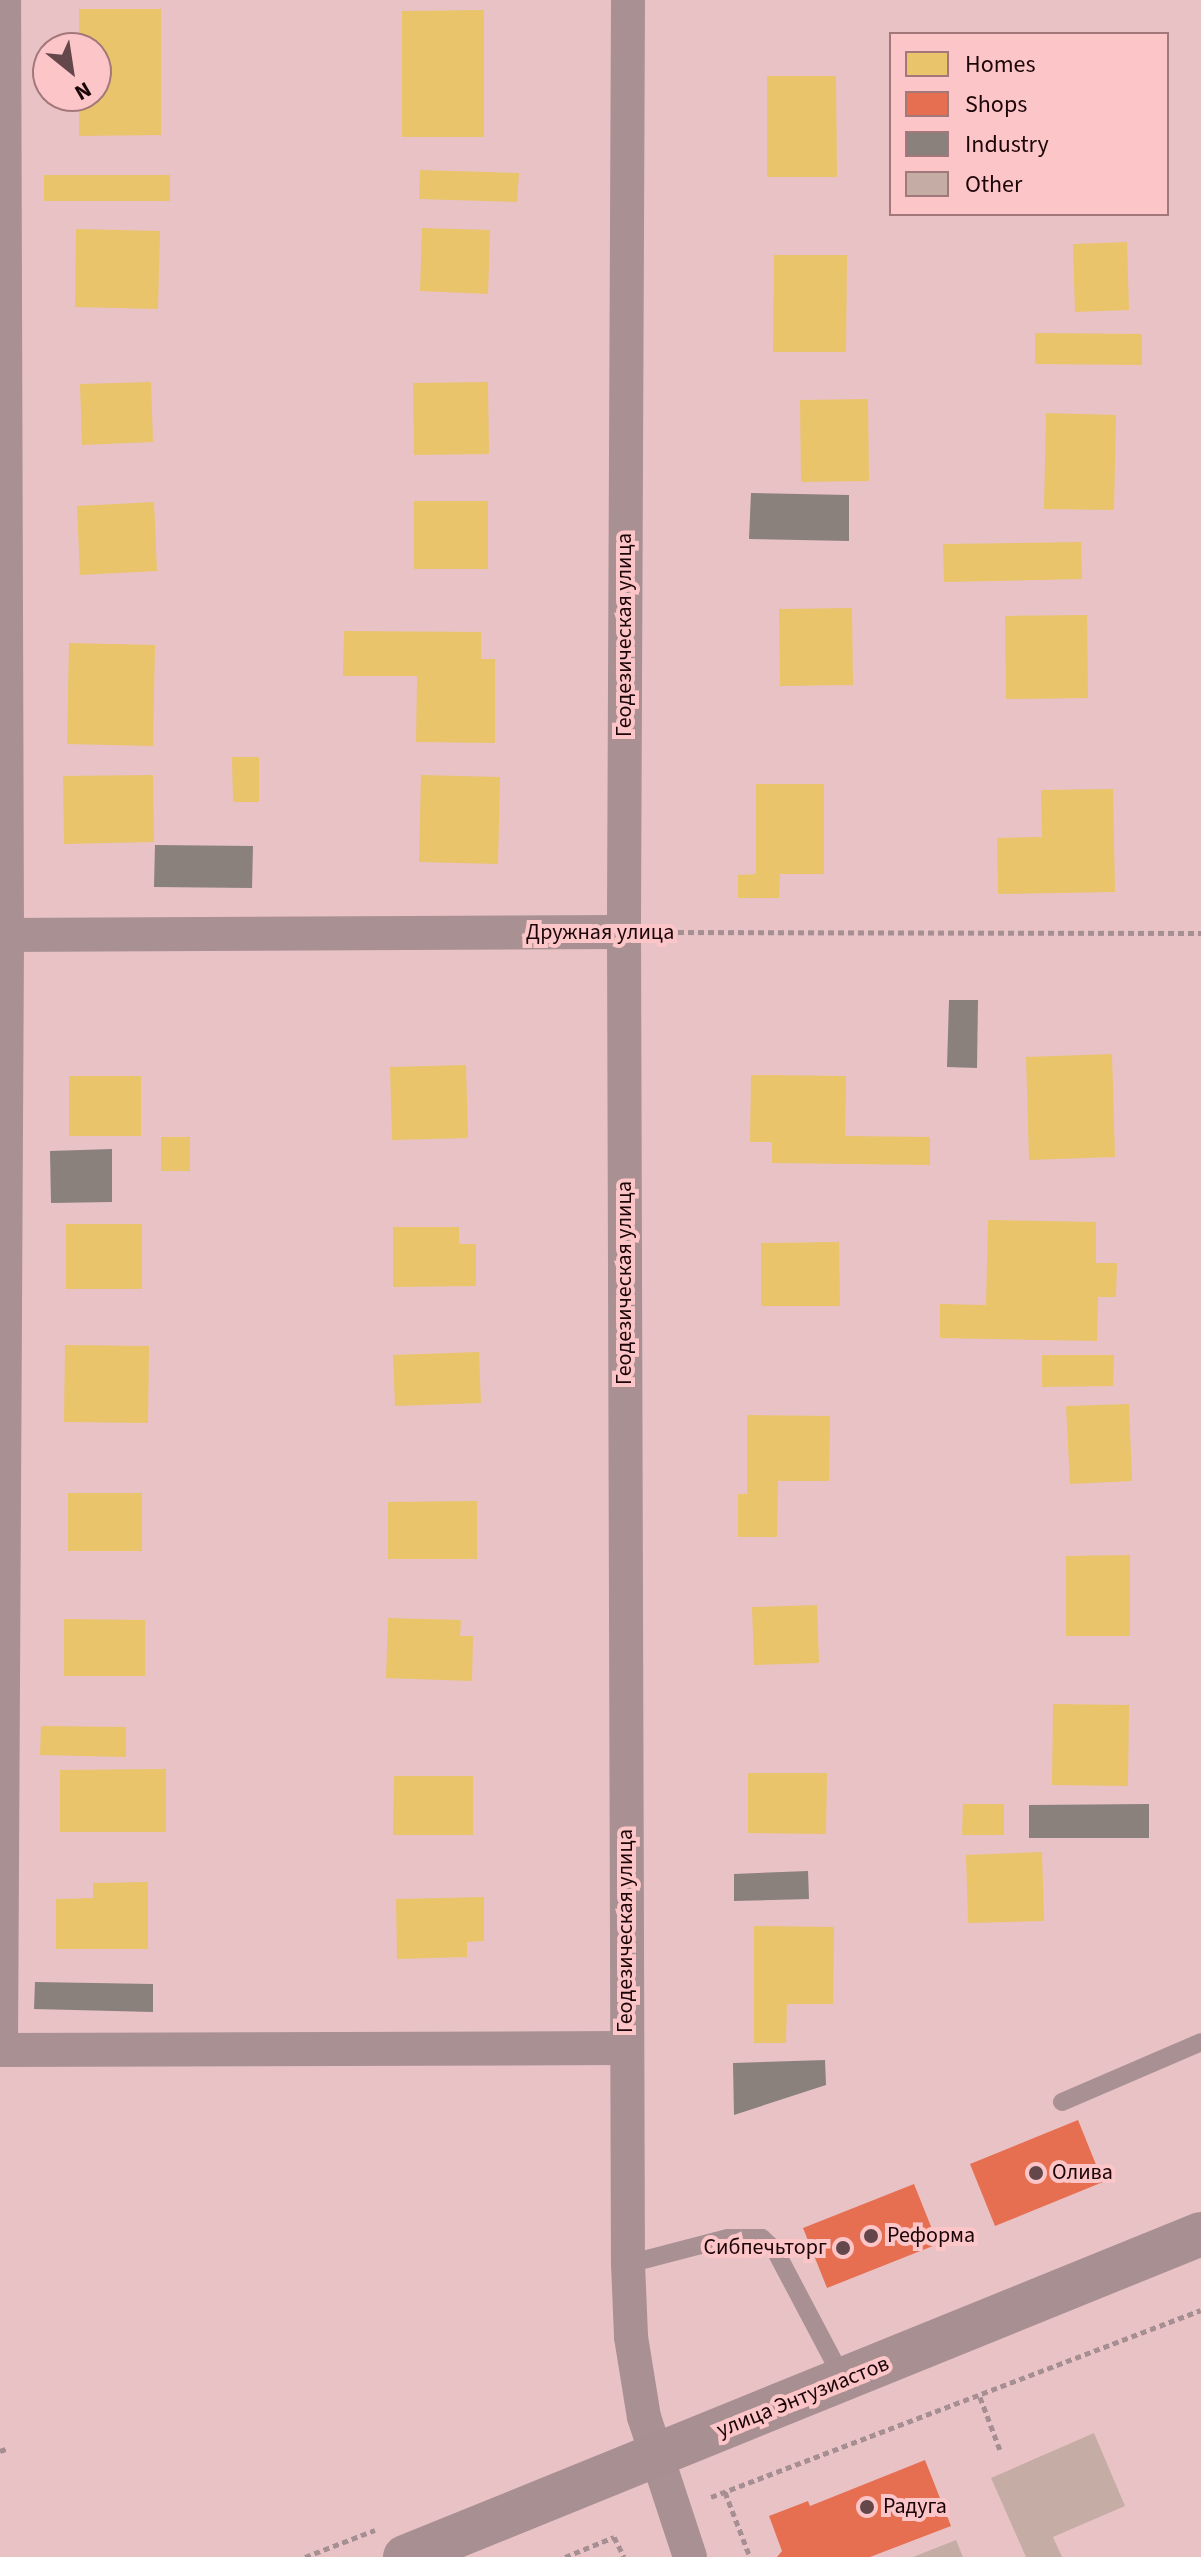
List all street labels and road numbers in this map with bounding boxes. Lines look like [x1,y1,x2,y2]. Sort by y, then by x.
street label: Геодезическая улица [612,533,638,737]
street label: Дружная улица [526,920,674,946]
street label: Геодезическая улица [612,1181,638,1385]
street label: Геодезическая улица [613,1829,639,2033]
street label: улица Энтузиастов [713,2350,893,2444]

